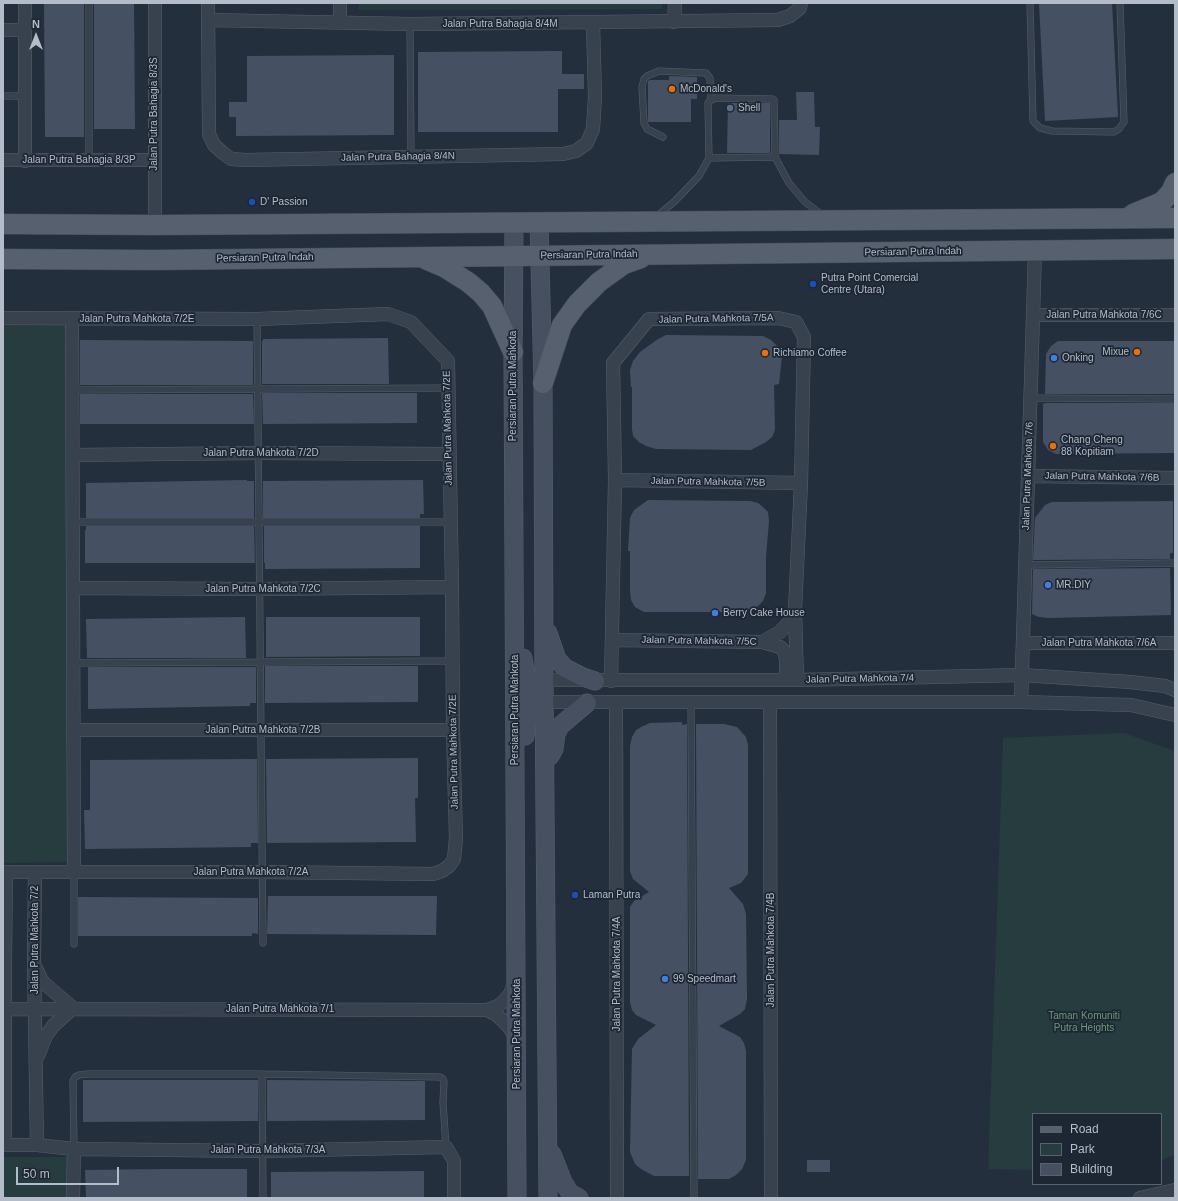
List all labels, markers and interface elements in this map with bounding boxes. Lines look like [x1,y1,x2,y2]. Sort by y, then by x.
north arrow [16,16,56,56]
text: N [32,18,40,30]
street label: Jalan Putra Bahagia 8/4M [442,18,558,30]
street label: Jalan Putra Bahagia 8/3S [148,57,160,171]
place label: McDonald's [680,83,732,95]
marker: McDonald's [667,84,677,94]
place label: Shell [738,102,760,114]
marker: Shell [725,103,735,113]
street label: Jalan Putra Bahagia 8/4N [341,150,455,164]
street label: Jalan Putra Bahagia 8/3P [22,154,136,166]
place label: D' Passion [260,196,307,208]
marker: D' Passion [247,197,257,207]
street label: Persiaran Putra Indah [864,245,962,259]
street label: Persiaran Putra Indah [540,248,638,262]
street label: Persiaran Putra Indah [216,251,314,265]
place label: Putra Point Comercial Centre (Utara) [821,272,918,296]
marker: Putra Point Comercial Centre (Utara) [808,279,818,289]
street label: Jalan Putra Mahkota 7/6C [1046,309,1162,321]
street label: Jalan Putra Mahkota 7/5A [658,312,774,326]
street label: Jalan Putra Mahkota 7/2E [79,313,195,325]
street label: Persiaran Putra Mahkota [507,331,519,441]
place label: Mixue [1102,346,1129,358]
place label: Richiamo Coffee [773,347,847,359]
marker: Mixue [1132,347,1142,357]
marker: Richiamo Coffee [760,348,770,358]
place label: Onking [1062,352,1094,364]
marker: Onking [1049,353,1059,363]
street label: Jalan Putra Mahkota 7/2E [441,370,455,486]
street label: Jalan Putra Mahkota 7/6 [1020,422,1036,530]
place label: Chang Cheng 88 Kopitiam [1061,434,1123,458]
marker: Chang Cheng 88 Kopitiam [1048,441,1058,451]
street label: Jalan Putra Mahkota 7/2D [203,447,319,459]
street label: Jalan Putra Mahkota 7/6B [1044,470,1160,484]
street label: Jalan Putra Mahkota 7/5B [650,475,766,489]
place label: MR.DIY [1056,579,1091,591]
marker: MR.DIY [1043,580,1053,590]
street label: Jalan Putra Mahkota 7/2C [205,583,321,595]
place label: Berry Cake House [723,607,805,619]
marker: Berry Cake House [710,608,720,618]
street label: Jalan Putra Mahkota 7/5C [641,634,757,648]
street label: Jalan Putra Mahkota 7/6A [1041,637,1157,649]
street label: Persiaran Putra Mahkota [509,655,521,765]
street label: Jalan Putra Mahkota 7/4 [806,672,914,686]
street label: Jalan Putra Mahkota 7/2E [447,694,461,810]
street label: Jalan Putra Mahkota 7/2B [205,724,321,736]
street label: Jalan Putra Mahkota 7/2A [193,866,309,878]
street label: Jalan Putra Mahkota 7/2 [29,886,41,994]
place label: Laman Putra [583,889,640,901]
marker: Laman Putra [570,890,580,900]
street label: Jalan Putra Mahkota 7/4B [765,892,777,1008]
street label: Jalan Putra Mahkota 7/4A [611,916,623,1032]
place label: 99 Speedmart [673,973,736,985]
marker: 99 Speedmart [660,974,670,984]
street label: Persiaran Putra Mahkota [511,979,523,1089]
street label: Jalan Putra Mahkota 7/1 [226,1003,334,1015]
park label: Taman Komuniti Putra Heights [1048,1010,1120,1034]
legend [1032,1113,1162,1185]
text: Road [1070,1122,1099,1136]
text: Park [1070,1142,1095,1156]
street label: Jalan Putra Mahkota 7/3A [210,1144,326,1156]
scale bar [18,1159,121,1185]
text: Building [1070,1162,1113,1176]
text: 50 m [23,1167,50,1181]

